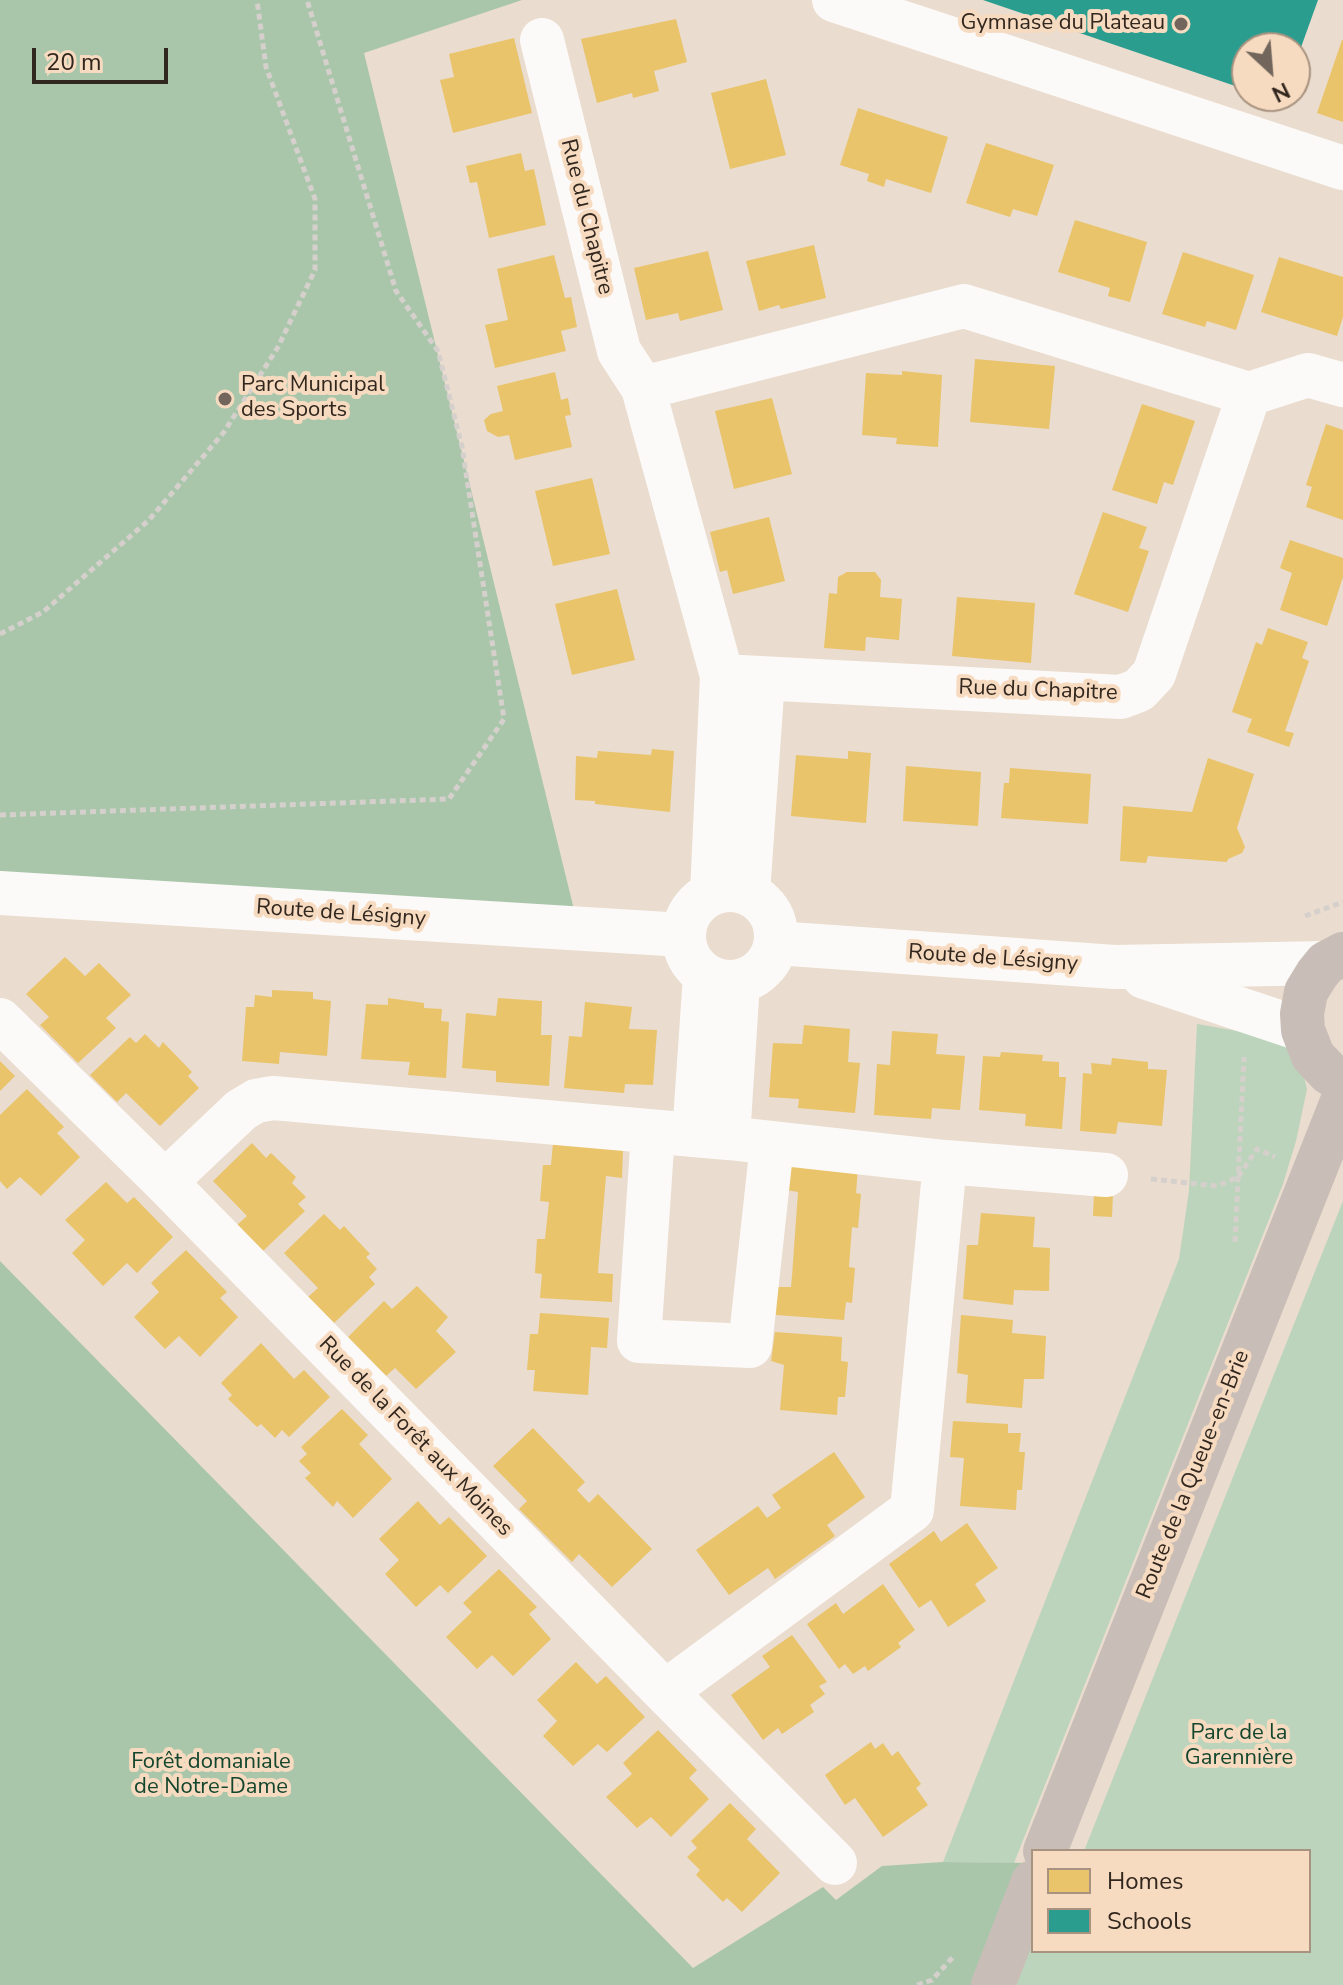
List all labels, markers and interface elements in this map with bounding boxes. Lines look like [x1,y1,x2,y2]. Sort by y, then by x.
place label: Gymnase du Plateau [961,11,1165,37]
marker: Gymnase du Plateau [1172,15,1190,33]
scale bar [36,32,172,82]
north arrow [1231,32,1311,112]
text: 20 m [46,46,102,78]
text: N [1267,75,1295,109]
street label: Rue du Chapitre [554,137,618,297]
place label: Parc Municipal des Sports [241,373,385,424]
marker: Parc Municipal des Sports [216,390,234,408]
street label: Rue du Chapitre [958,675,1118,707]
street label: Route de Lésigny [255,895,427,933]
street label: Route de Lésigny [907,940,1079,978]
street label: Rue de la Forêt aux Moines [313,1332,517,1542]
street label: Route de la Queue-en-Brie [1132,1347,1256,1603]
park label: Parc de la Garennière [1185,1721,1293,1772]
park label: Forêt domaniale de Notre-Dame [131,1750,291,1802]
legend [1031,1849,1311,1953]
text: Homes [1107,1865,1183,1897]
text: Schools [1107,1905,1192,1937]

